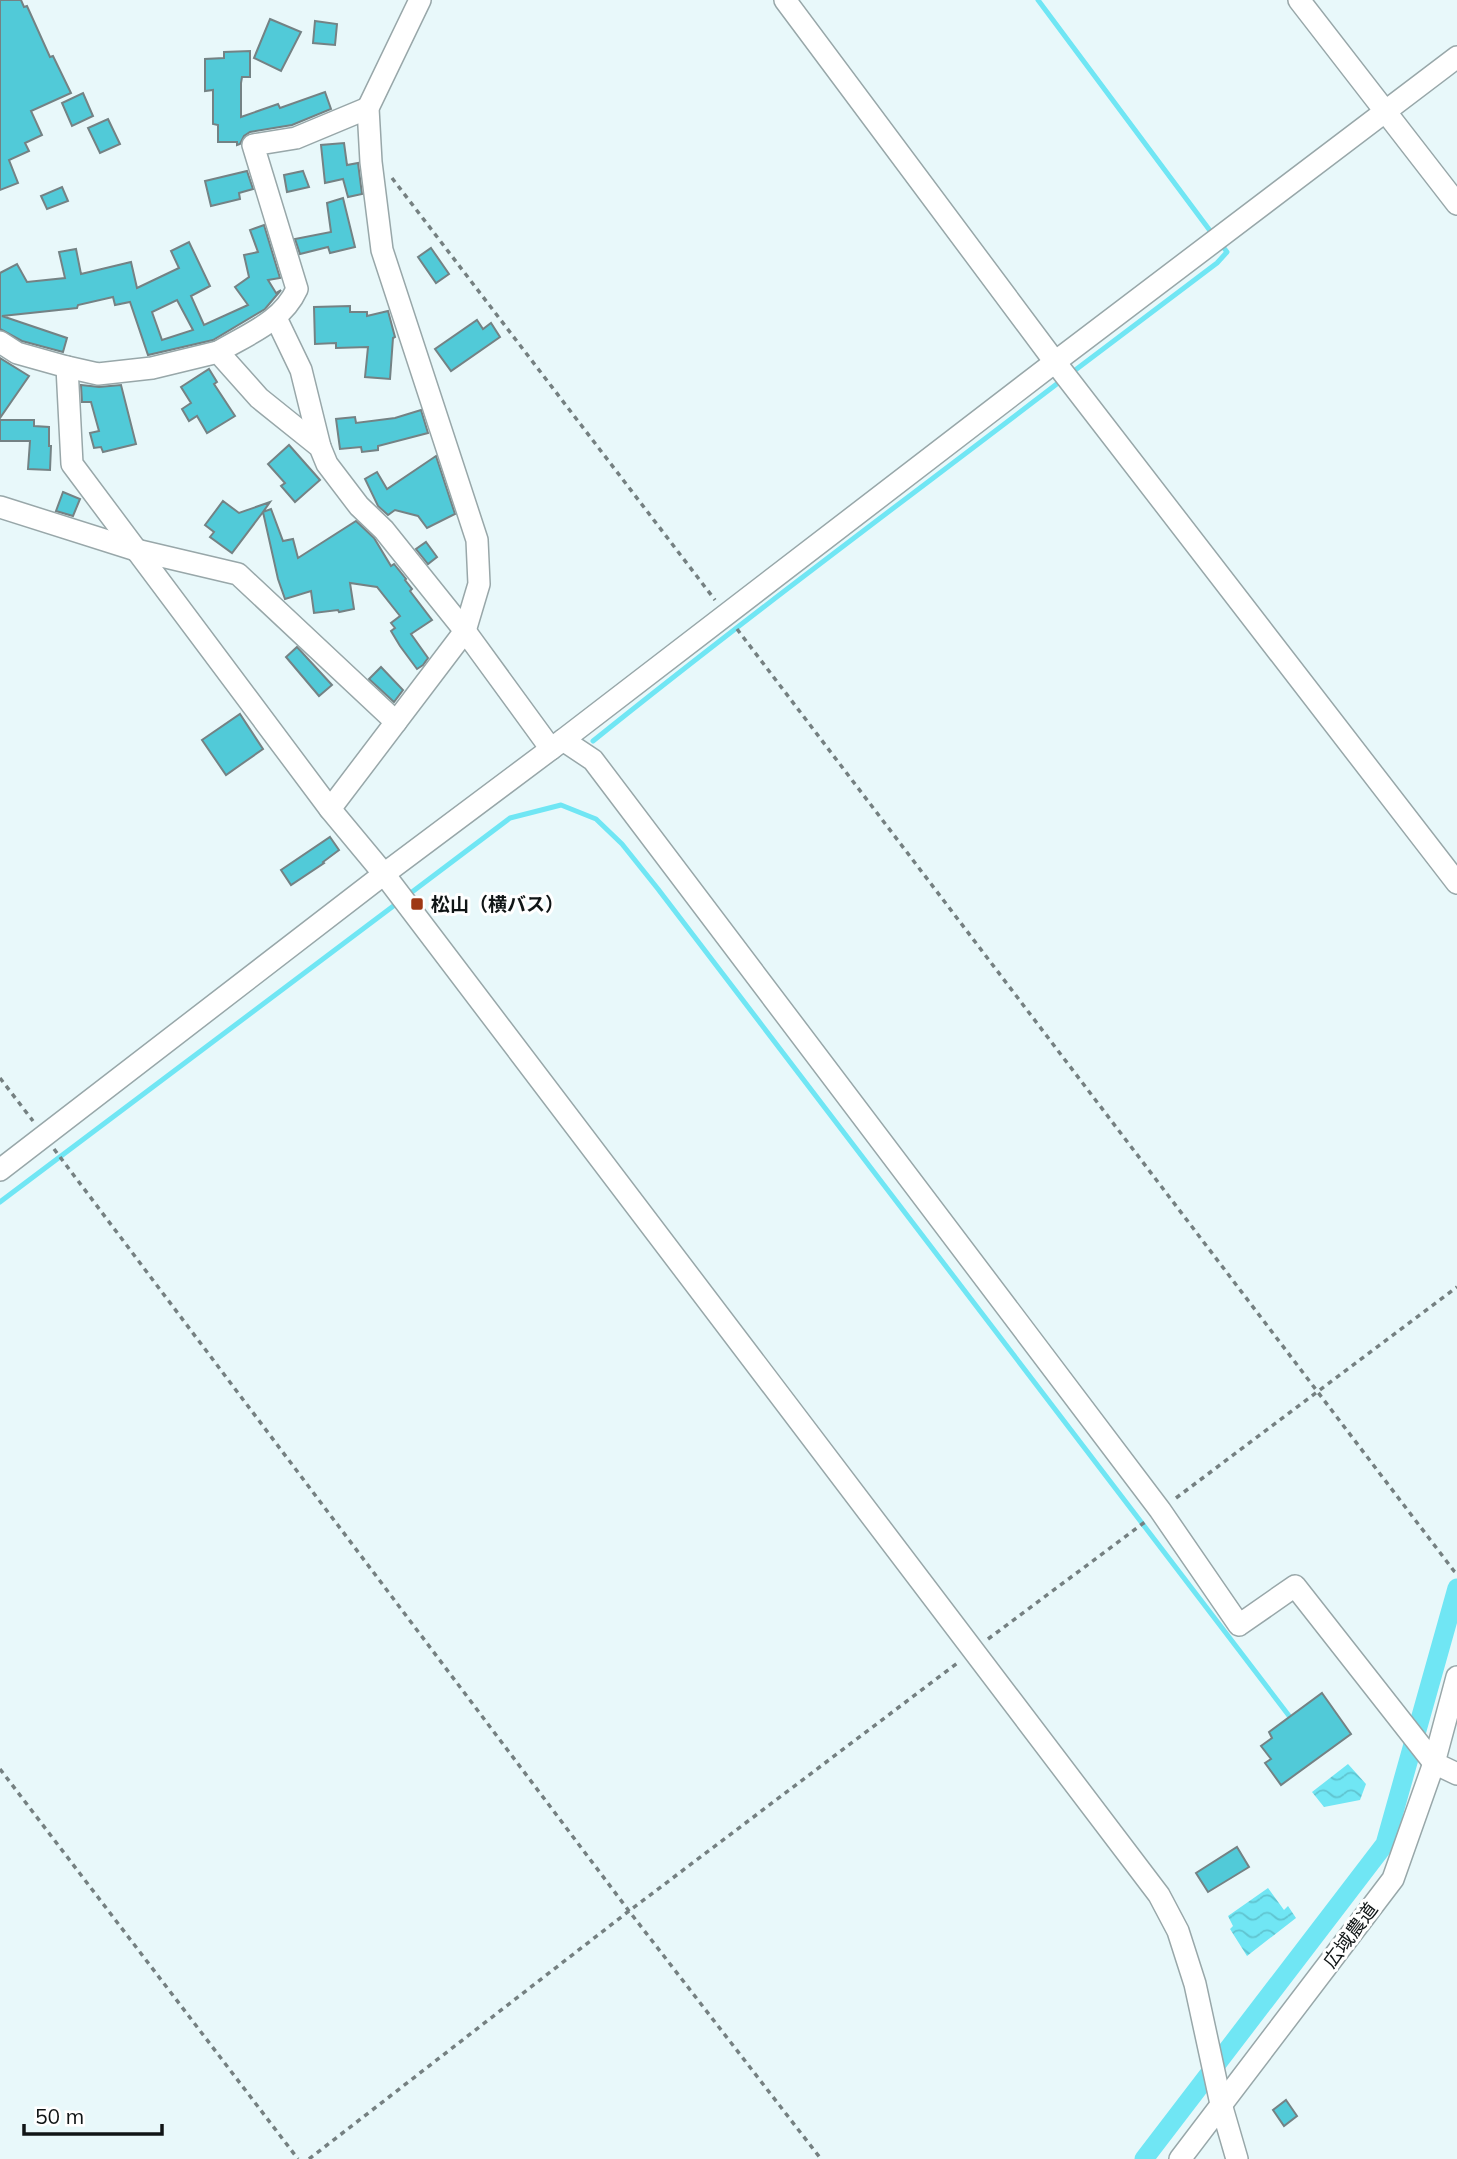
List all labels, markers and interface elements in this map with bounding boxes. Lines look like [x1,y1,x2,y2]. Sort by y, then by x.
place label: 松山（横バス） [431,892,564,916]
marker: 松山（横バス） [409,896,425,912]
street label: 広域農道 [1318,1897,1382,1973]
scale bar [24,2092,163,2136]
text: 50 m [35,2103,84,2129]

